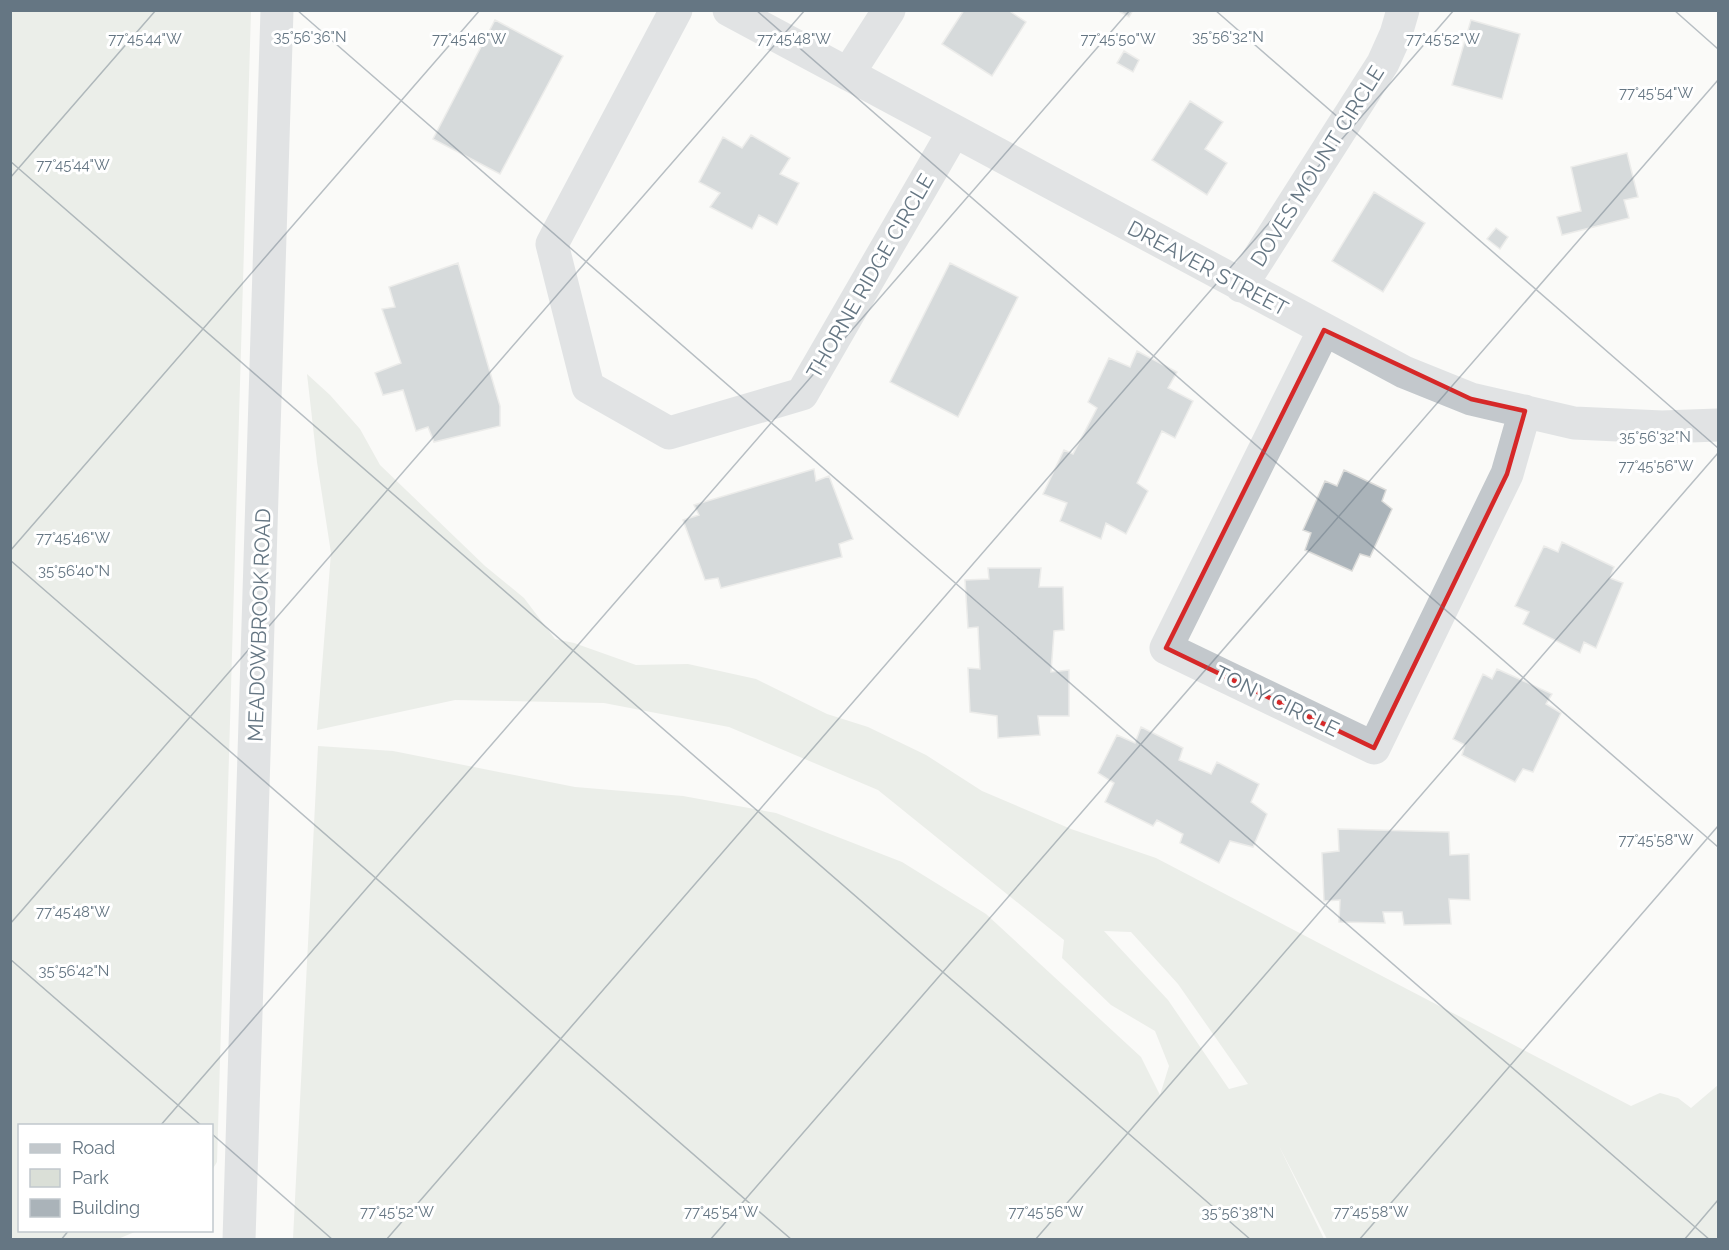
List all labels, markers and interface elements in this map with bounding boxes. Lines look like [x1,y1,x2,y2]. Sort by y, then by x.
text: 35°56'36"N [274,28,347,46]
text: 35°56'32"N [1192,28,1264,46]
text: 77°45'44"W [108,30,182,48]
text: 77°45'46"W [432,30,506,48]
text: 77°45'48"W [757,30,831,48]
text: 77°45'50"W [1080,30,1156,48]
text: 77°45'52"W [1406,30,1480,48]
street label: DOVES MOUNT CIRCLE [1245,61,1389,271]
text: 77°45'54"W [1619,84,1693,102]
text: 77°45'44"W [36,156,110,174]
street label: THORNE RIDGE CIRCLE [801,169,939,383]
street label: DREAVER STREET [1123,215,1293,321]
text: 35°56'32"N [1619,428,1691,446]
text: 77°45'56"W [1618,457,1694,475]
street label: MEADOWBROOK ROAD [242,508,276,742]
text: 77°45'46"W [36,529,110,547]
text: 35°56'40"N [38,562,110,580]
street label: TONY CIRCLE [1211,660,1343,742]
text: 77°45'58"W [1619,831,1694,849]
text: 77°45'48"W [36,903,110,921]
text: 35°56'42"N [39,962,109,980]
legend [18,1124,213,1232]
text: Road [72,1137,115,1158]
text: Park [72,1167,109,1188]
text: Building [72,1197,140,1218]
text: 77°45'52"W [360,1203,434,1221]
text: 77°45'54"W [684,1203,758,1221]
text: 77°45'56"W [1008,1203,1084,1221]
text: 77°45'58"W [1334,1203,1409,1221]
text: 35°56'38"N [1202,1204,1274,1222]

